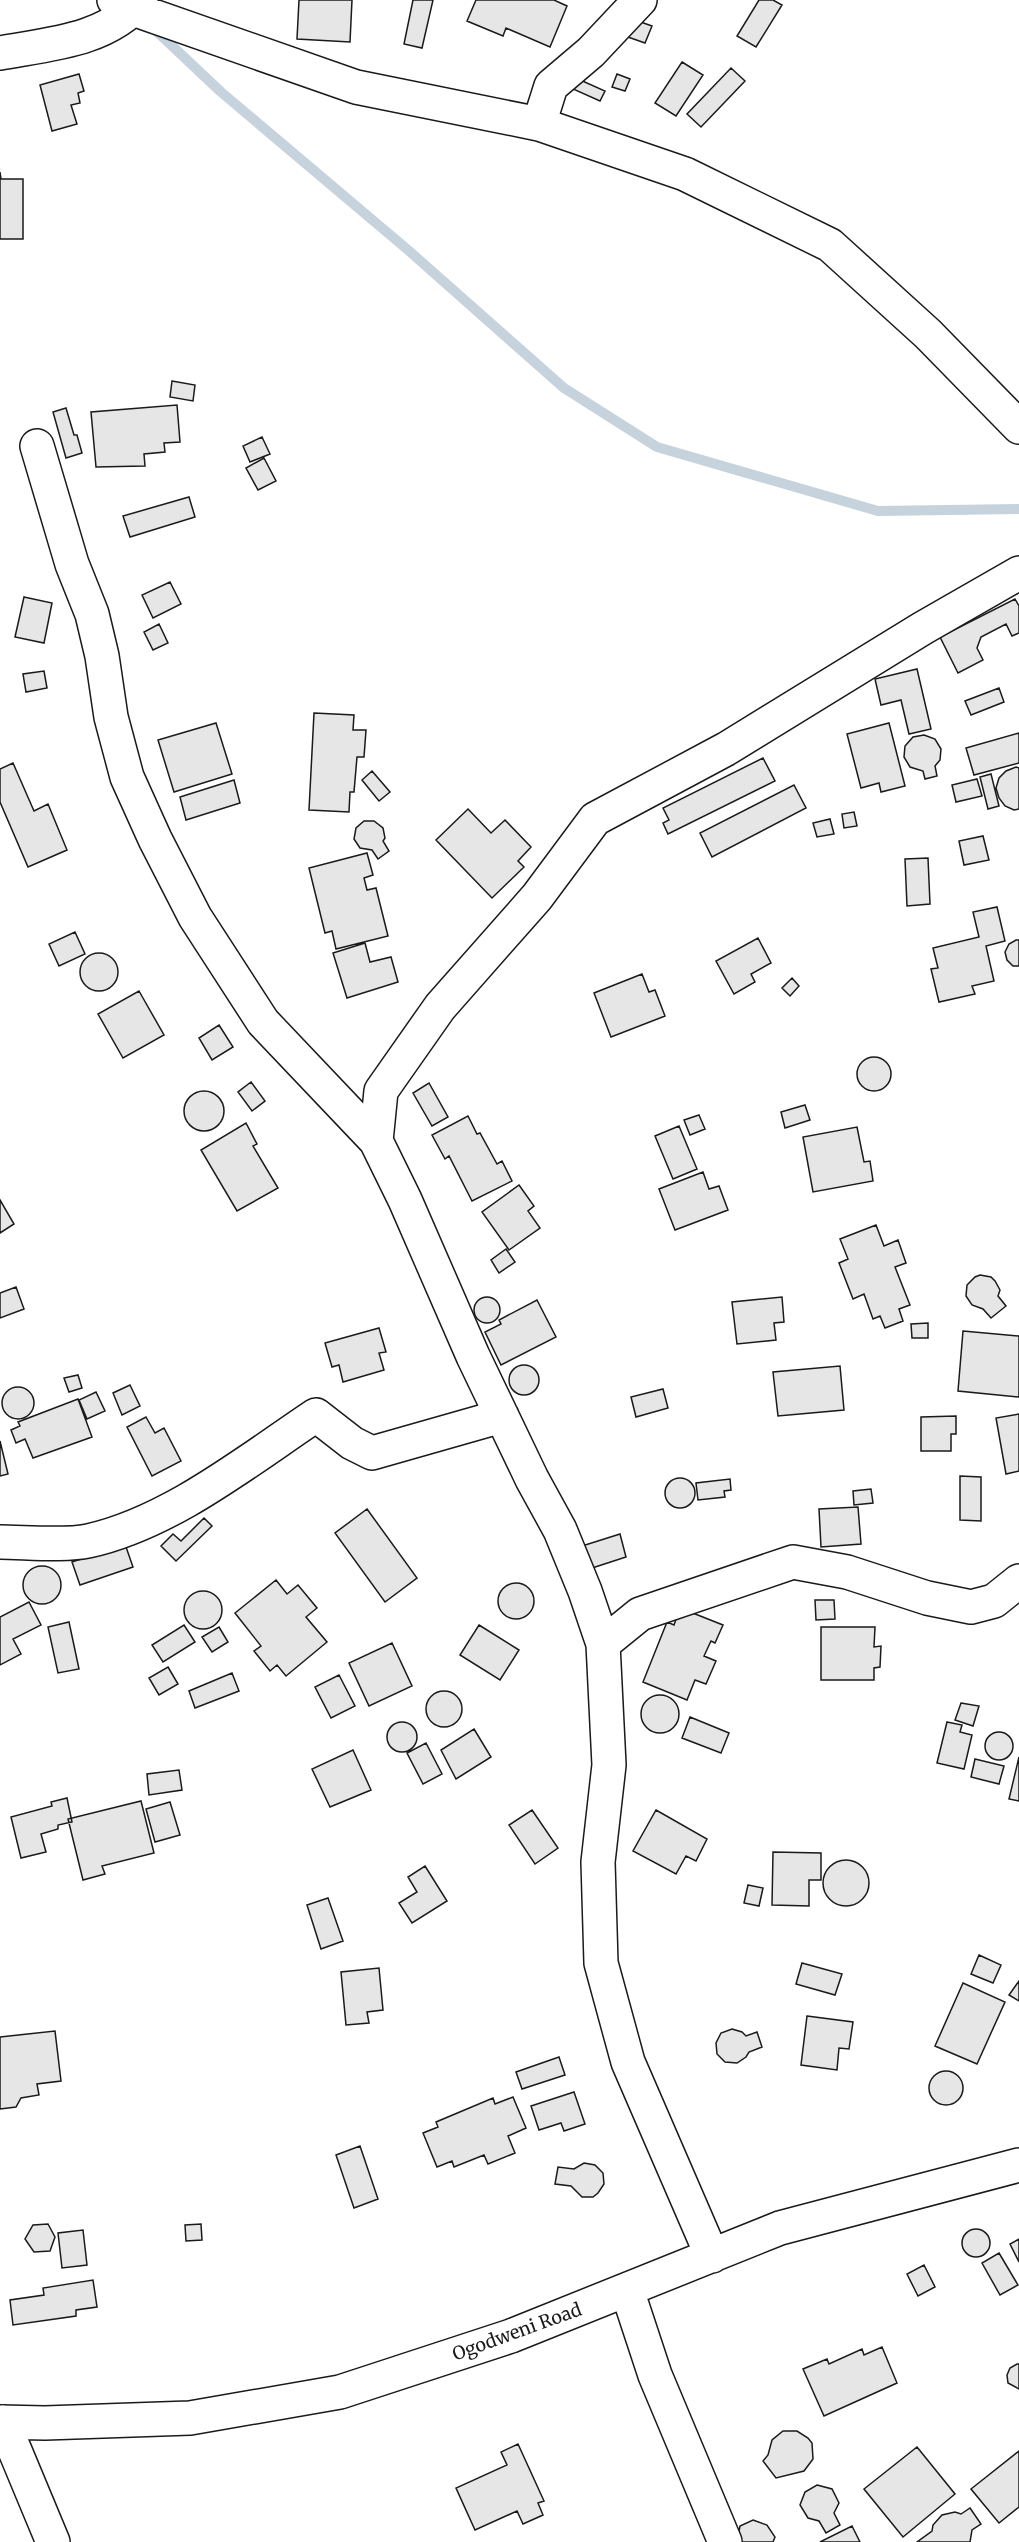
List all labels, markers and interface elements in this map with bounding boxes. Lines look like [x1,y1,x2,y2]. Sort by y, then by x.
street label: Ogodweni Road [449,2297,585,2366]

